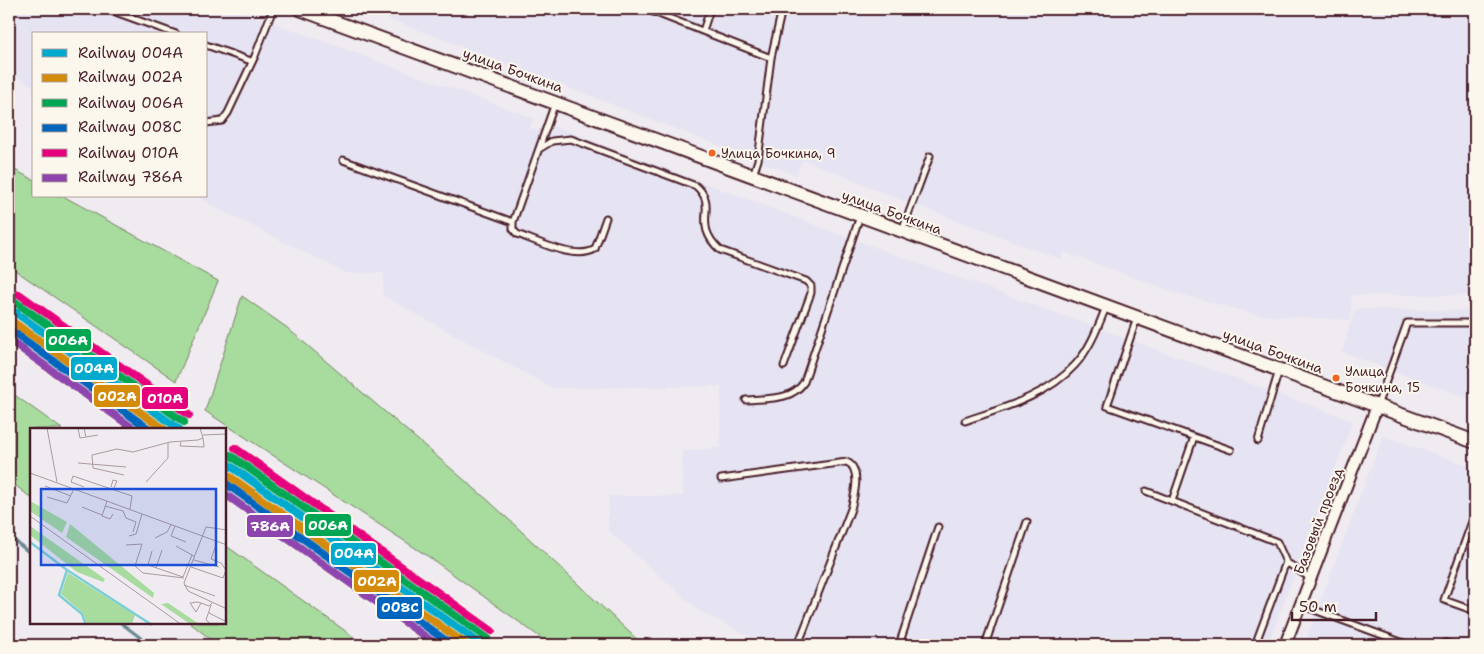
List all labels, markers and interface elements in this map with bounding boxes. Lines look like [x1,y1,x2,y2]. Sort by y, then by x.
legend [32,32,208,198]
text: Railway 004А [78,43,183,63]
street label: улица Бочкина [460,44,566,97]
text: Railway 002А [78,67,183,87]
text: Railway 006А [78,93,183,113]
text: Railway 008С [78,117,182,137]
text: Railway 010А [78,143,179,163]
place label: Улица Бочкина, 9 [721,145,836,162]
marker: Улица Бочкина, 9 [707,148,717,158]
text: Railway 786А [78,167,183,187]
street label: улица Бочкина [839,186,945,239]
street label: улица Бочкина [1220,325,1326,378]
line badge: 006А [45,328,92,352]
text: 006А [48,331,88,349]
line badge: 004А [70,356,118,381]
text: 004А [74,359,114,377]
place label: Улица Бочкина, 15 [1345,363,1420,396]
marker: Улица Бочкина, 15 [1331,373,1341,383]
line badge: 002А [93,384,141,408]
line badge: 010А [141,386,189,410]
text: 002А [97,387,137,405]
text: 010А [147,389,183,407]
inset map [30,428,226,624]
street label: Базовый проезд [1289,465,1347,577]
line badge: 006А [304,513,352,537]
line badge: 786А [246,514,294,538]
text: 006А [308,516,348,534]
text: 786А [250,517,290,535]
line badge: 004А [330,542,377,566]
text: 004А [334,544,374,562]
line badge: 002А [353,569,400,593]
text: 002А [357,572,397,590]
scale bar [1292,589,1375,621]
line badge: 008С [376,596,423,620]
text: 50 m [1299,597,1337,617]
text: 008С [381,598,419,616]

